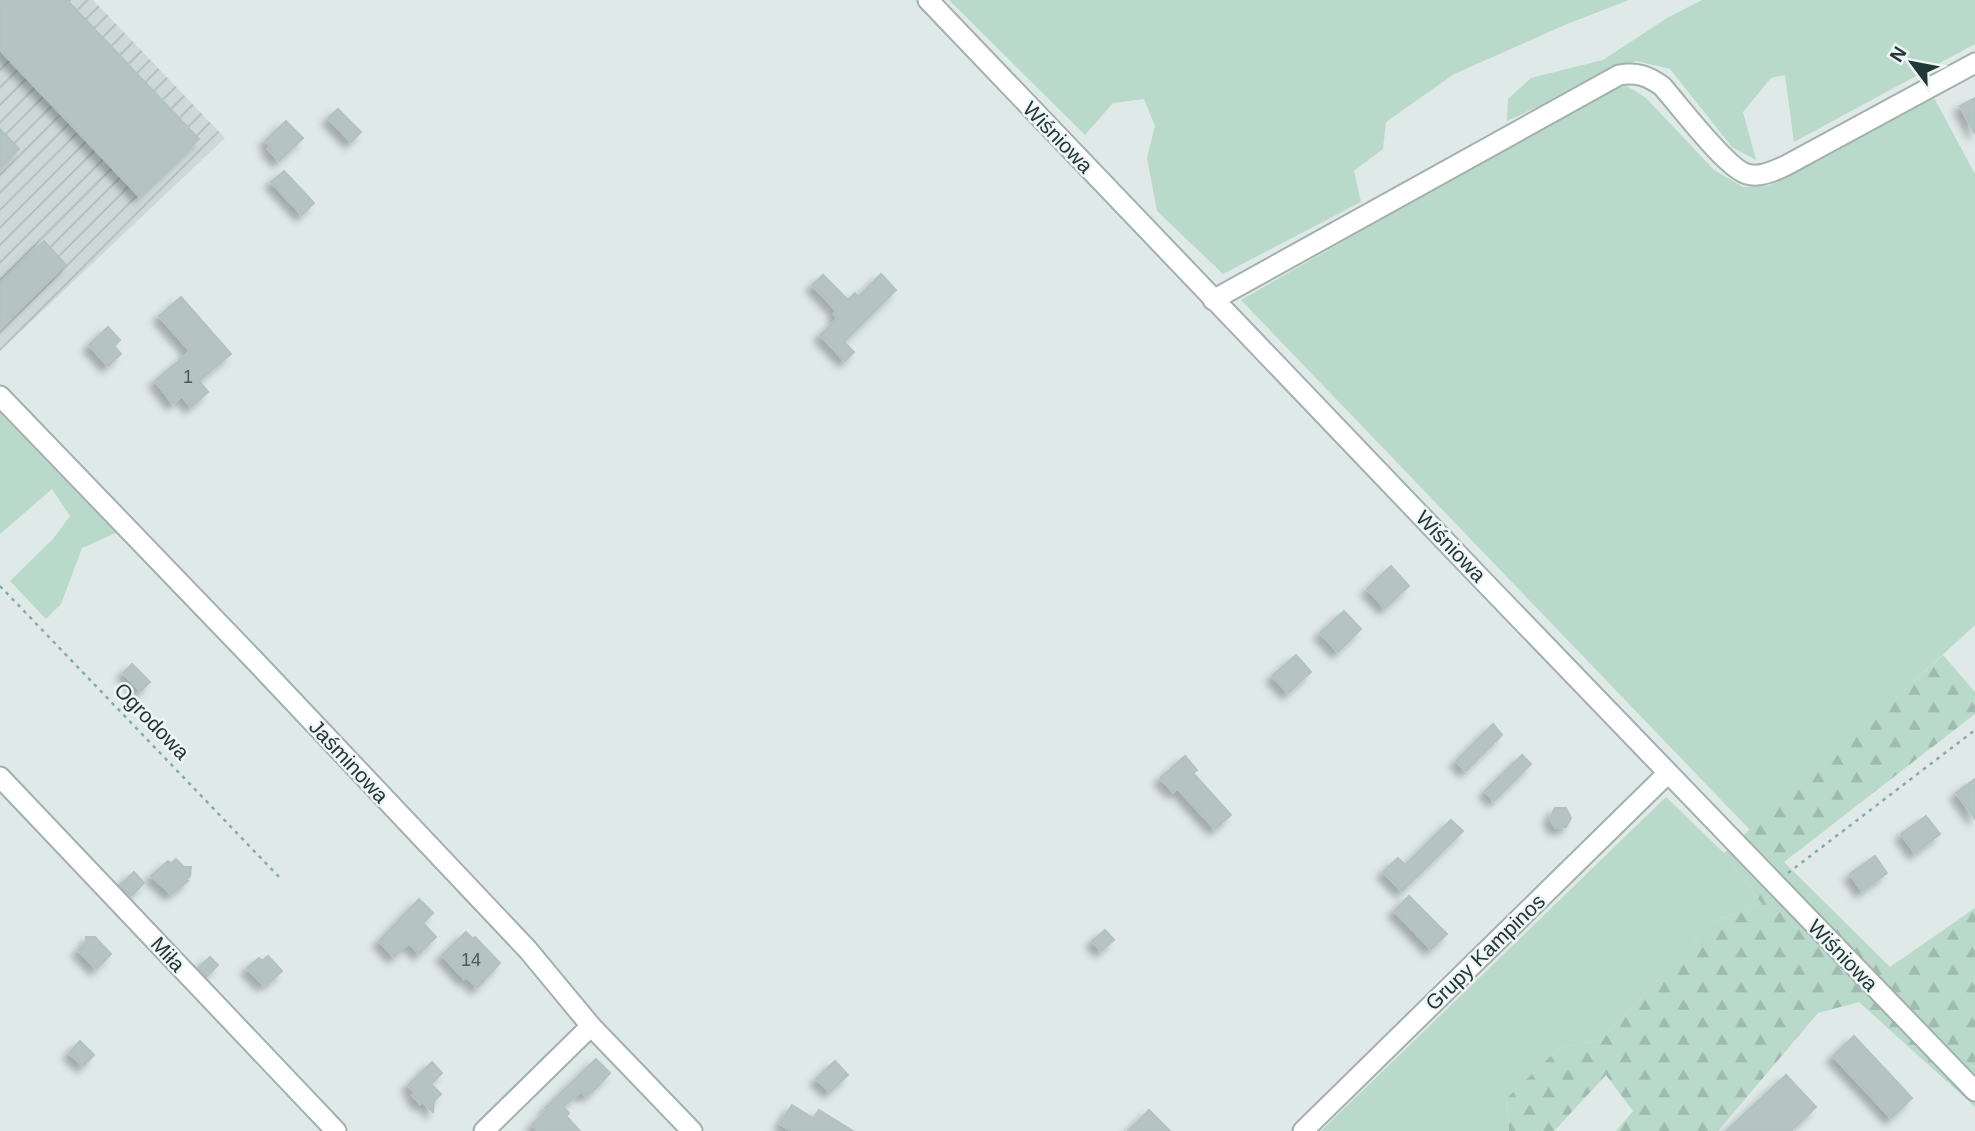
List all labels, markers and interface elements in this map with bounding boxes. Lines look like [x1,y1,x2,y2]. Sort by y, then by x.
north arrow [1877,28,1947,98]
text: N [1885,43,1911,66]
street label: Wiśniowa [1019,97,1098,178]
house number: 1 [183,367,193,387]
street label: Wiśniowa [1412,506,1491,587]
street label: Ogrodowa [110,678,194,764]
street label: Jaśminowa [305,715,393,807]
street label: Grupy Kampinos [1421,889,1549,1015]
street label: Wiśniowa [1804,915,1883,996]
street label: Miła [146,932,190,976]
house number: 14 [461,950,481,970]

